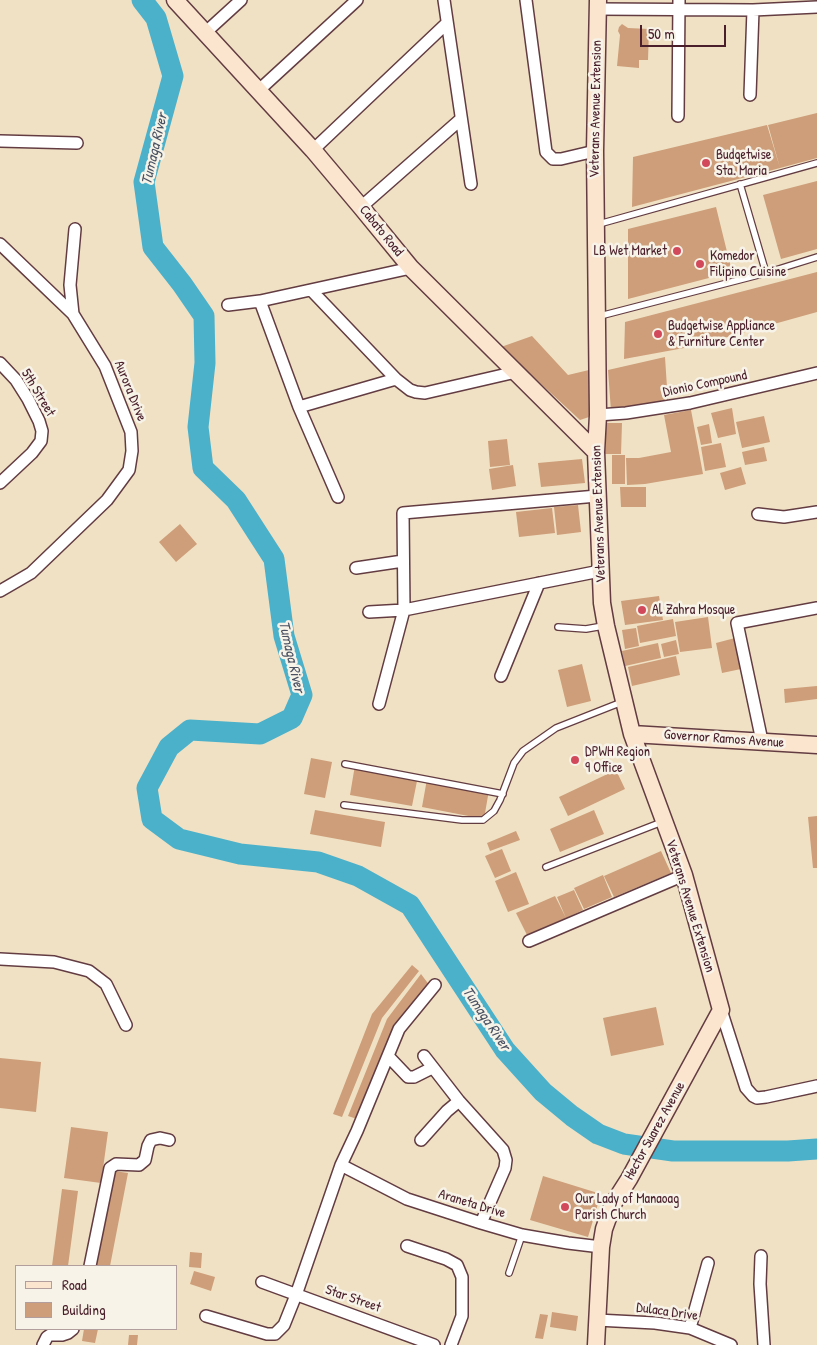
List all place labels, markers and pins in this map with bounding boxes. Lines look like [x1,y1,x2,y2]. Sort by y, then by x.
place label: Budgetwise Sta. Maria [716,147,771,180]
marker: Budgetwise Sta. Maria [700,157,712,169]
place label: LB Wet Market [594,243,667,259]
marker: LB Wet Market [671,245,683,257]
place label: Komedor Filipino Cuisine [710,248,786,280]
marker: Komedor Filipino Cuisine [694,258,706,270]
place label: Budgetwise Appliance & Furniture Center [668,318,775,351]
marker: Budgetwise Appliance & Furniture Center [652,328,664,340]
place label: Al Zahra Mosque [652,602,735,618]
marker: Al Zahra Mosque [636,604,648,616]
place label: DPWH Region 9 Office [585,744,650,776]
marker: DPWH Region 9 Office [569,754,581,766]
place label: Our Lady of Manaoag Parish Church [575,1191,679,1224]
marker: Our Lady of Manaoag Parish Church [559,1201,571,1213]

